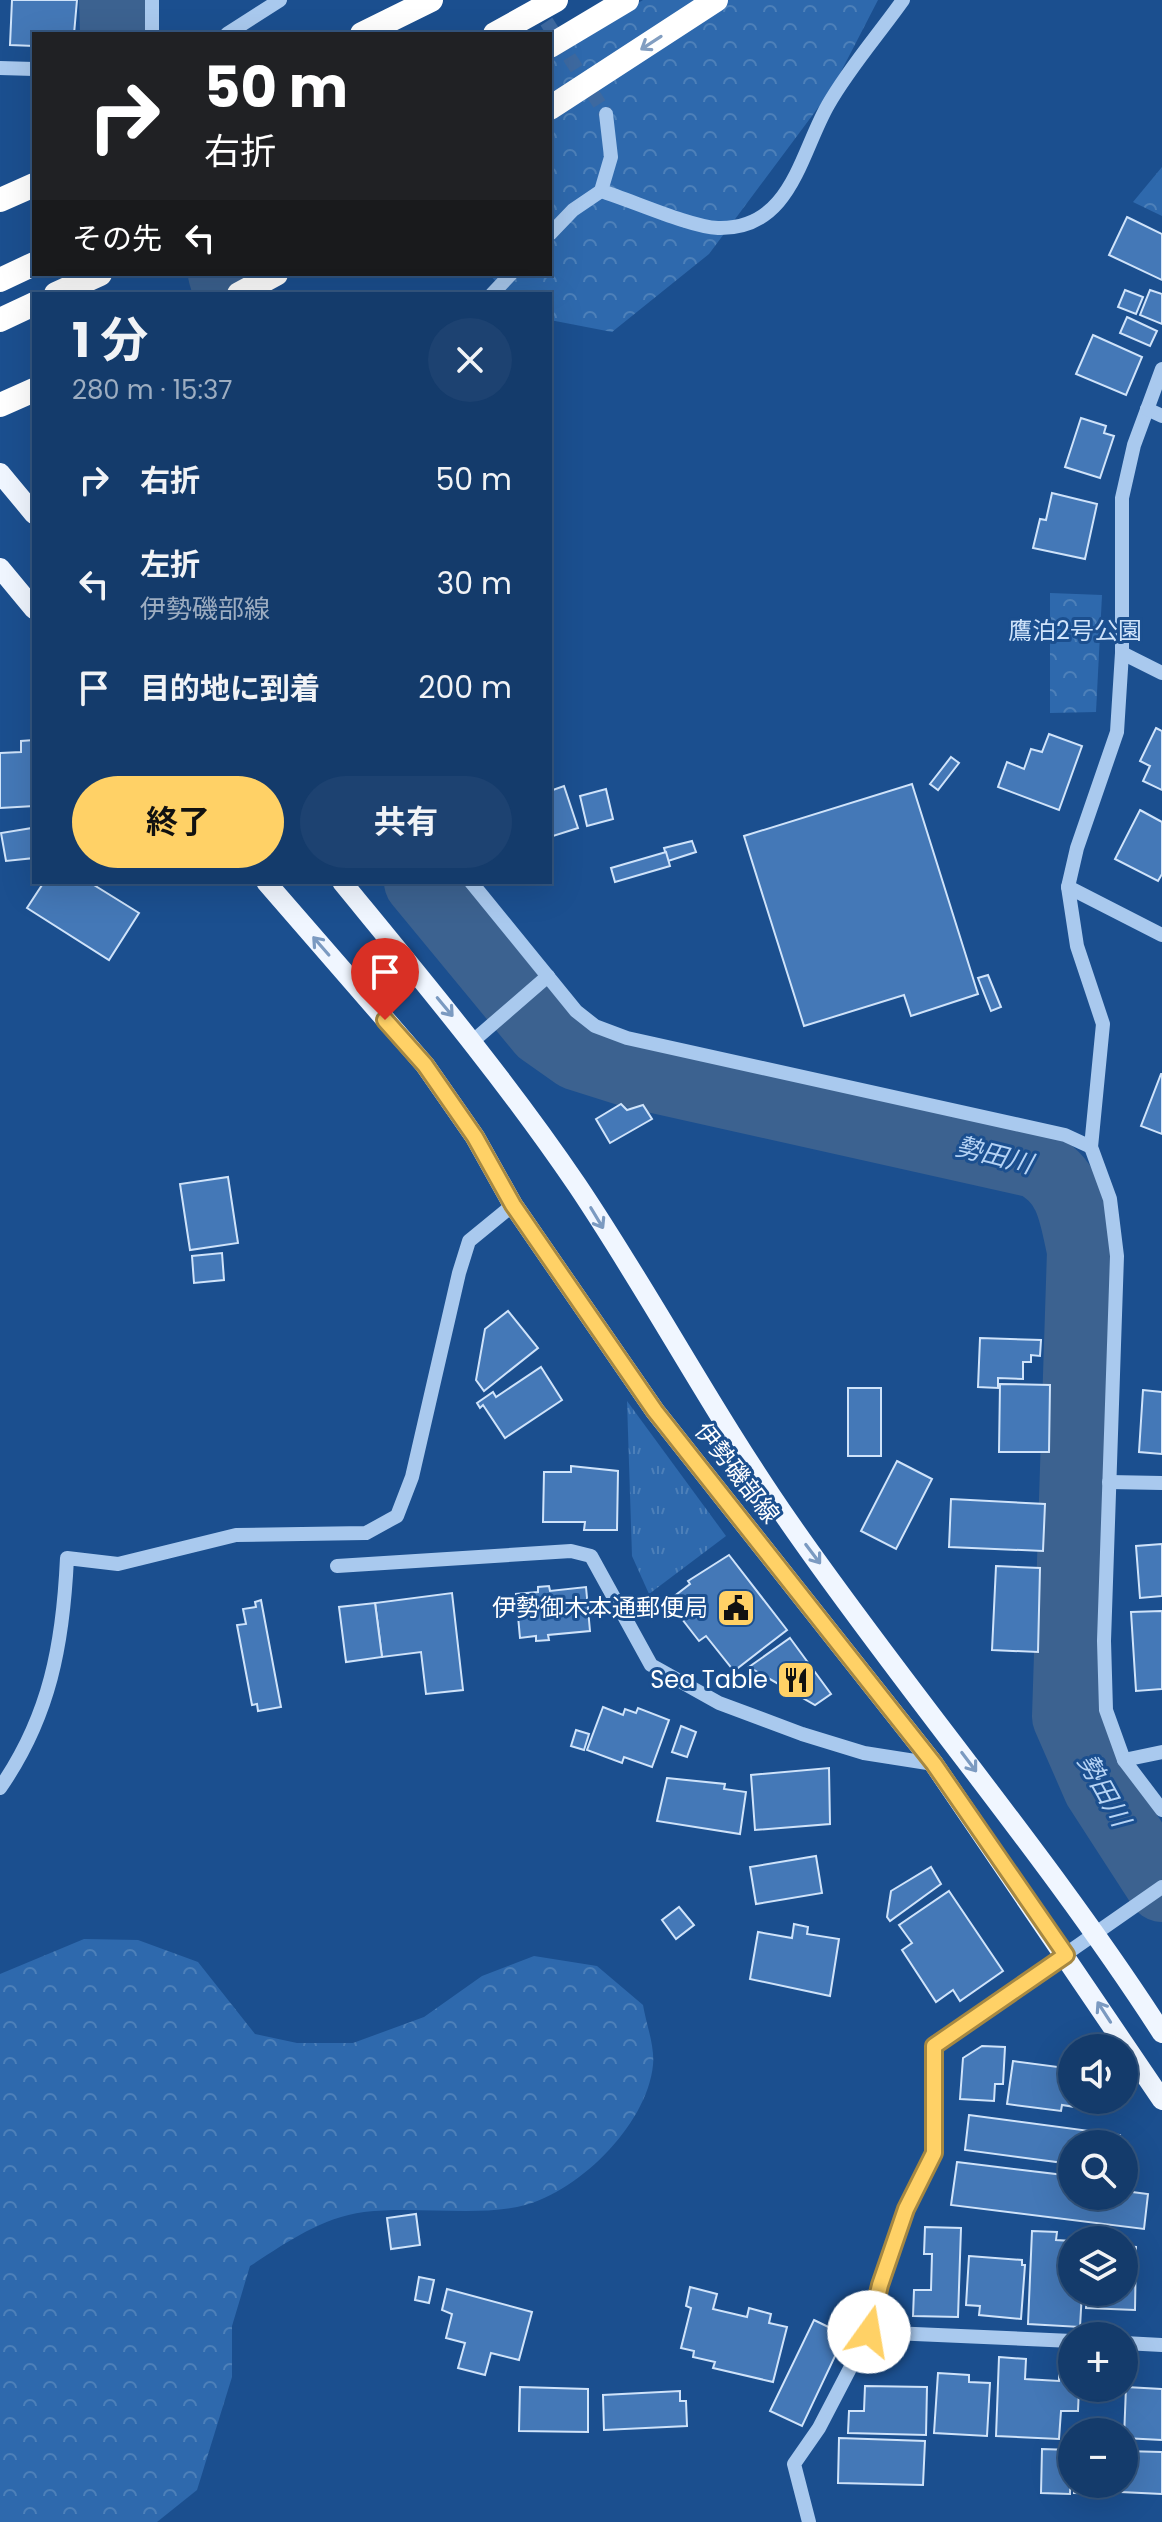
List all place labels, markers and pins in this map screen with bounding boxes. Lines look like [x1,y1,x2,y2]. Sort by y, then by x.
pin [351,938,419,1020]
public building icon: 伊勢御木本通郵便局 [715,1587,757,1629]
place label: 伊勢御木本通郵便局 [492,1591,708,1624]
restaurant icon: Sea Table [775,1659,817,1701]
place label: Sea Table [650,1663,768,1696]

